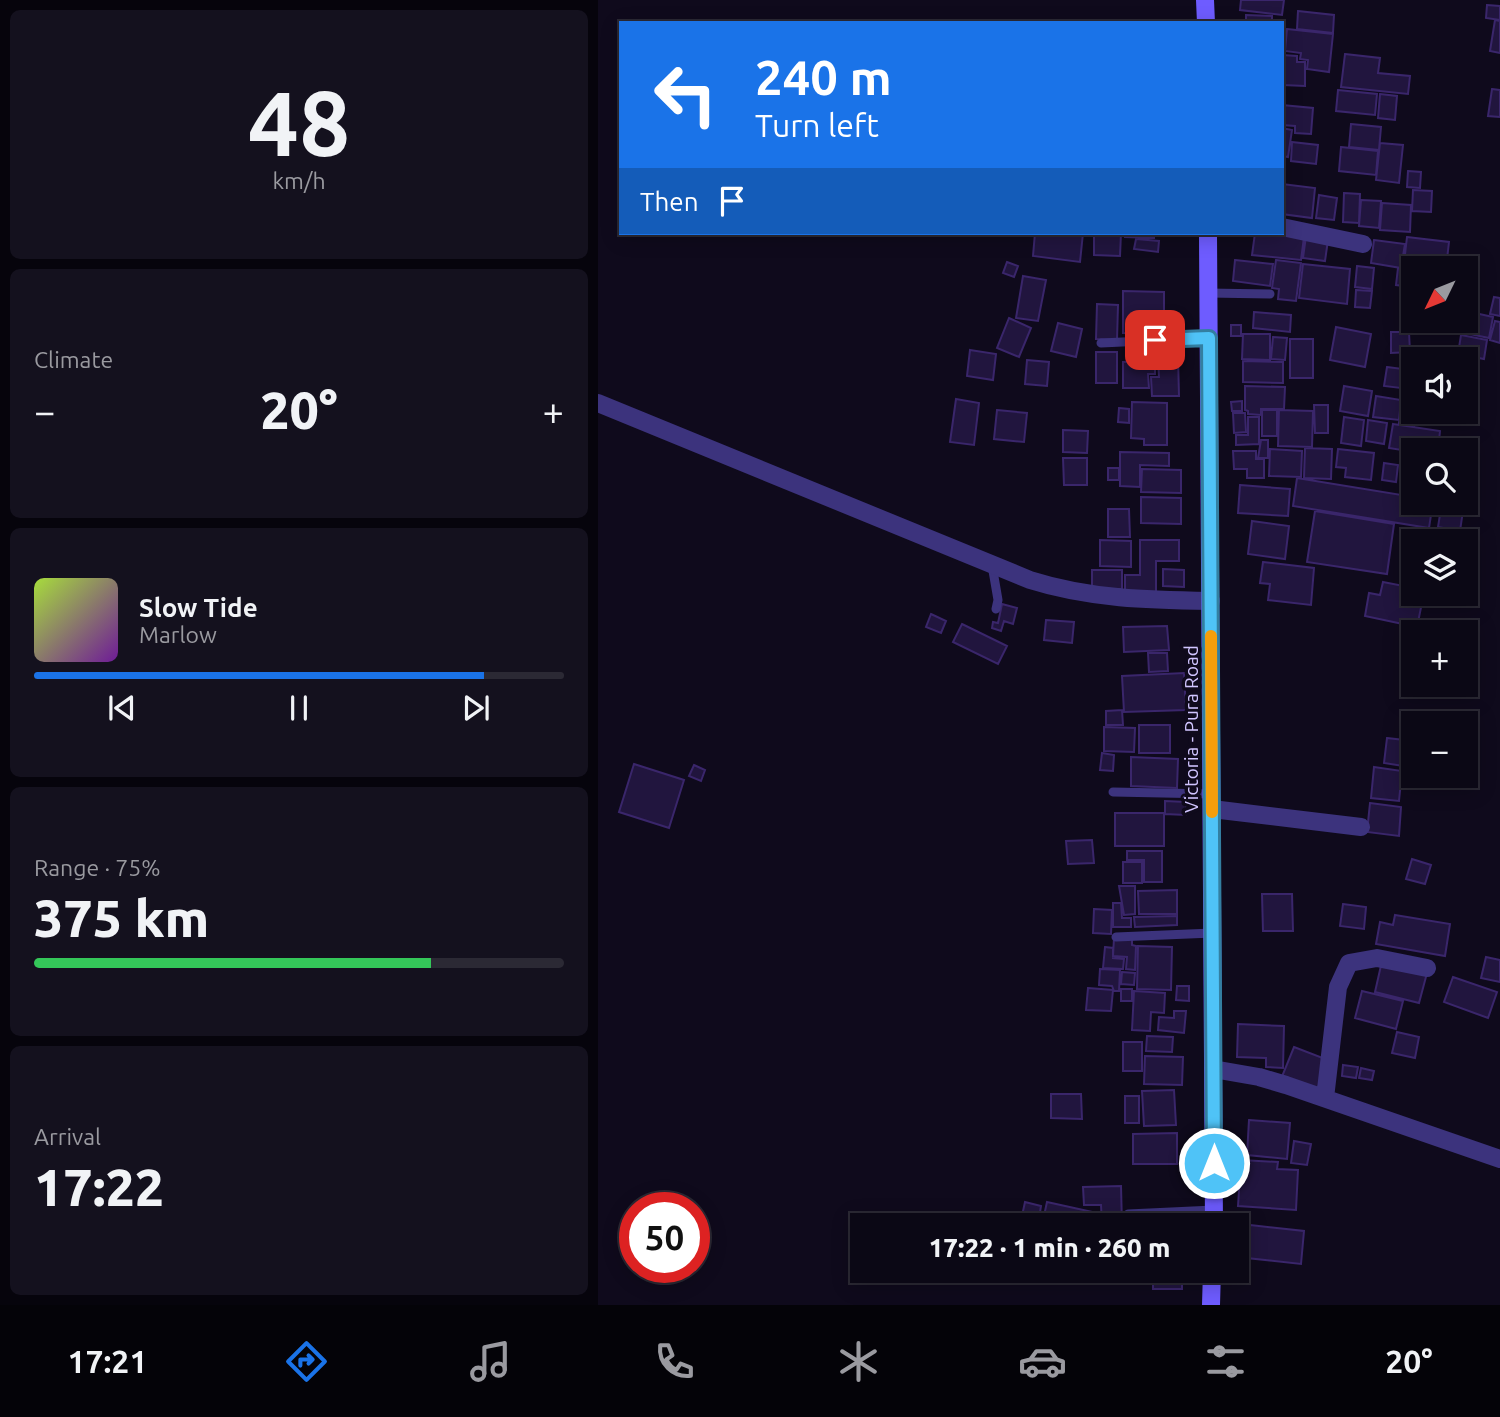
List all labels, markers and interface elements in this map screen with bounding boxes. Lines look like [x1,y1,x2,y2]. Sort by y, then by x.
icon: left [640,49,731,140]
text: 240 m [755,49,892,104]
text: 48 [248,71,350,173]
text: Turn left [755,107,879,143]
text: km/h [272,168,326,193]
icon: arrive [713,182,751,220]
text: Then [640,187,699,216]
north arrow [1401,256,1478,332]
map controls [1401,256,1478,788]
pin [1125,310,1185,370]
icon: arrive [1136,321,1174,359]
text: Climate [34,347,113,372]
button: sound [1401,347,1478,424]
text: 20° [260,381,338,439]
text: − [34,390,55,432]
text: + [543,390,564,432]
button: search [1401,438,1478,515]
button: layers [1401,529,1478,606]
text: Slow Tide [139,593,258,622]
button: + [1401,620,1478,697]
text: Marlow [139,622,217,647]
street label: Victoria - Pura Road [1180,645,1202,813]
icon: previous [103,689,141,727]
icon: pause [280,689,318,727]
icon: next [457,689,495,727]
button: − [1401,711,1478,788]
text: Range · 75% [34,855,161,880]
text: 375 km [34,889,209,947]
text: Arrival [34,1124,101,1149]
position arrow [1177,1126,1251,1200]
text: 17:22 [34,1158,164,1216]
speed limit sign: 50 [619,1192,710,1283]
text: 17:22 · 1 min · 260 m [929,1233,1170,1262]
icon: directions [282,1337,331,1386]
icon: music [466,1337,515,1386]
icon: phone [650,1337,699,1386]
icon: climate [834,1337,883,1386]
icon: car [1018,1337,1067,1386]
icon: filters [1201,1337,1250,1386]
text: 17:21 [67,1343,147,1379]
text: 20° [1385,1343,1433,1379]

